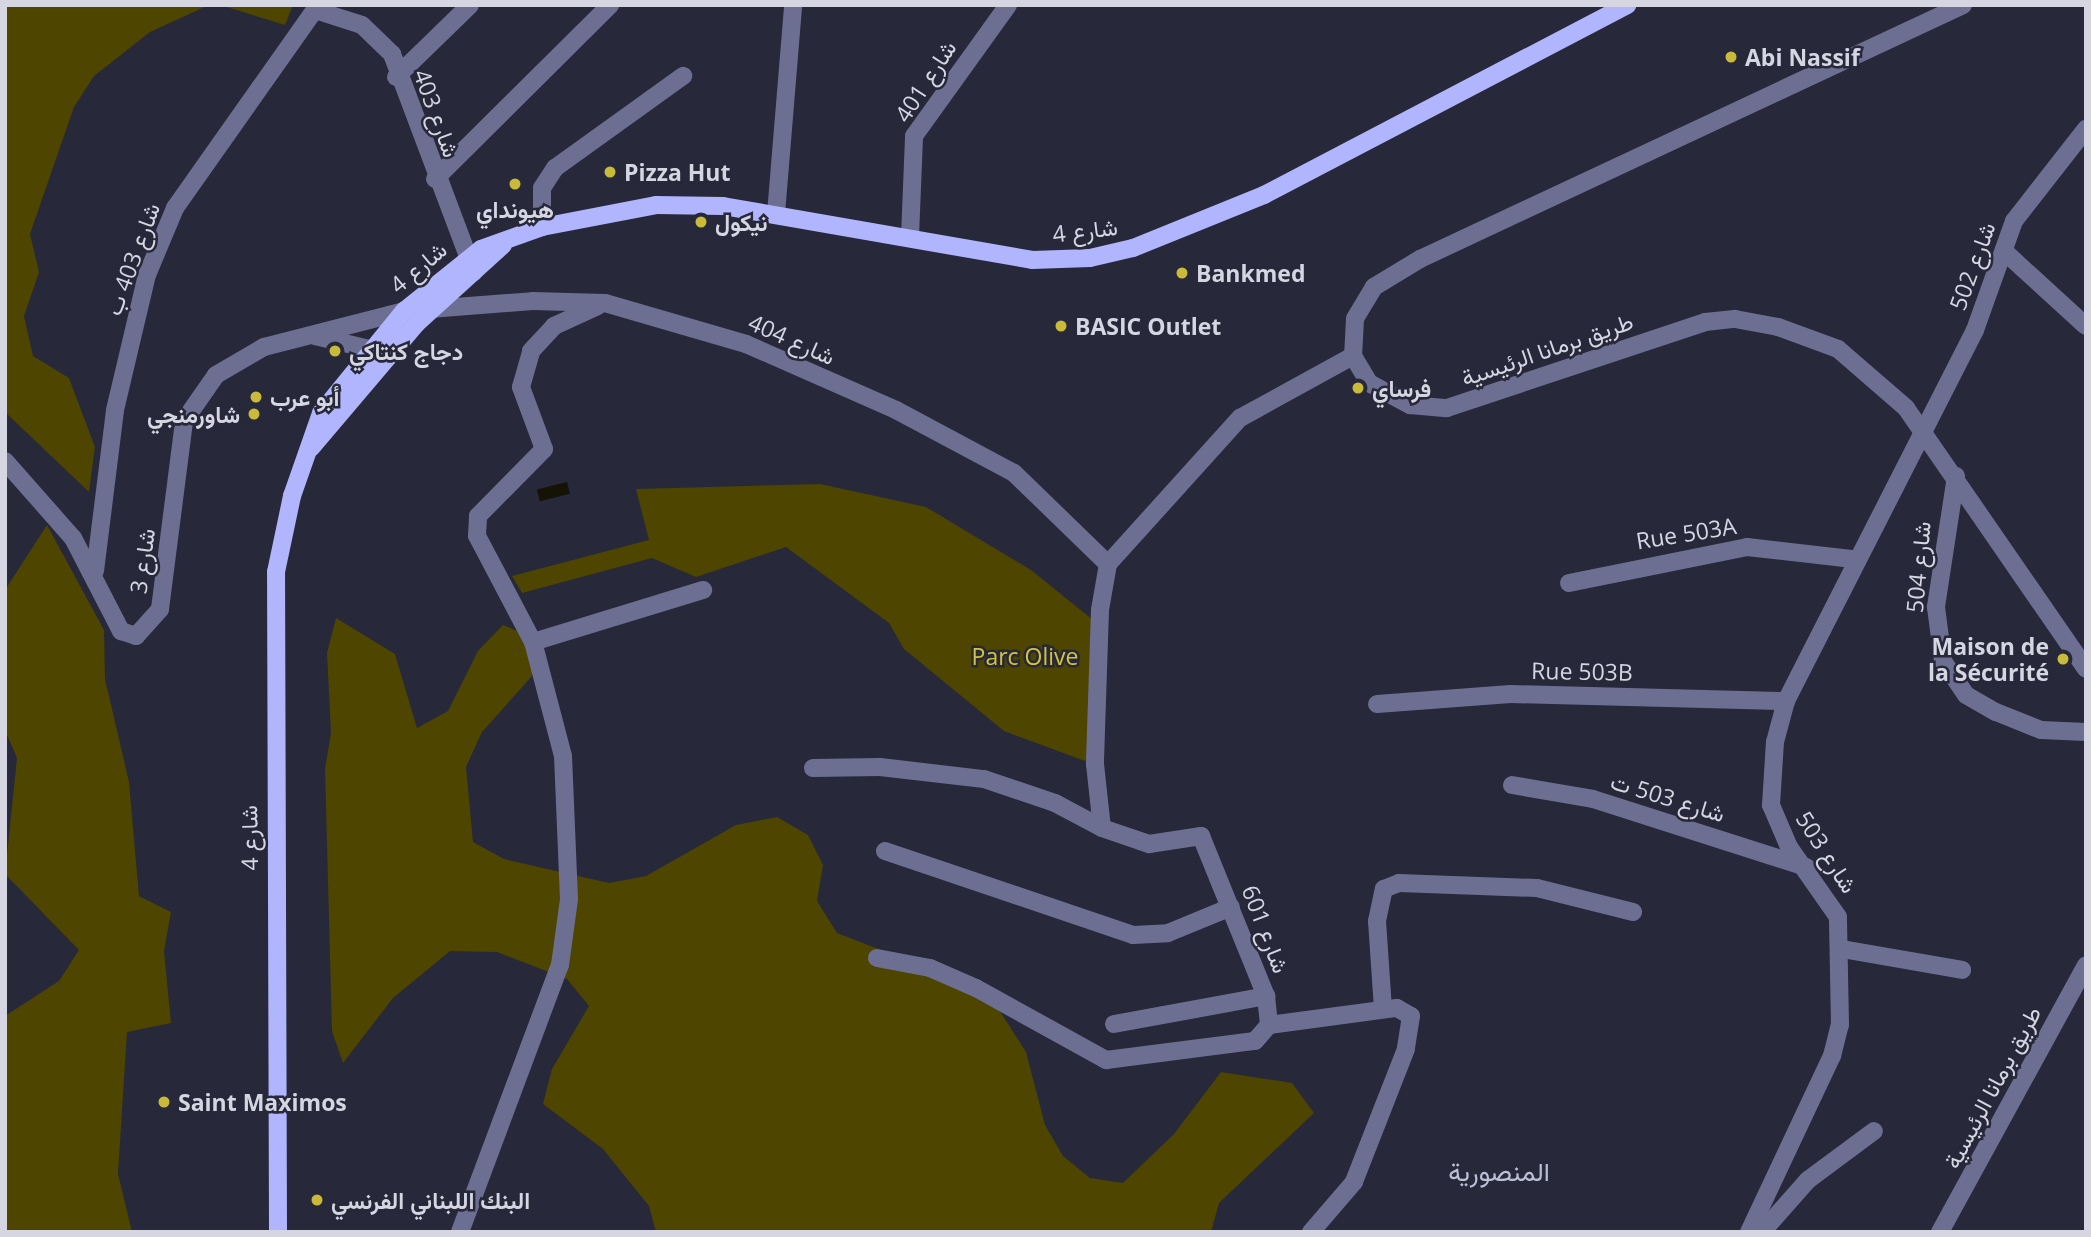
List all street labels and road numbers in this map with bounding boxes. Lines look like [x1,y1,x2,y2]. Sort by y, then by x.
street label: شارع 401 [888,35,962,127]
street label: شارع 403 [408,65,466,161]
street label: شارع 403 ب [99,199,165,319]
street label: شارع 4 [1051,212,1119,248]
street label: شارع 502 [1943,218,2001,314]
street label: شارع 4 [384,235,452,299]
street label: طريق برمانا الرئيسية [1458,307,1636,391]
street label: شارع 404 [745,308,839,370]
street label: Rue 503A [1634,511,1738,555]
street label: شارع 504 [1900,520,1936,614]
street label: شارع 3 [124,527,160,595]
street label: Rue 503B [1531,656,1633,686]
street label: شارع 503 ت [1608,767,1728,827]
street label: شارع 4 [235,805,263,871]
street label: شارع 503 [1790,806,1864,898]
street label: شارع 601 [1237,881,1295,977]
street label: طريق برمانا الرئيسية [1938,1001,2046,1173]

